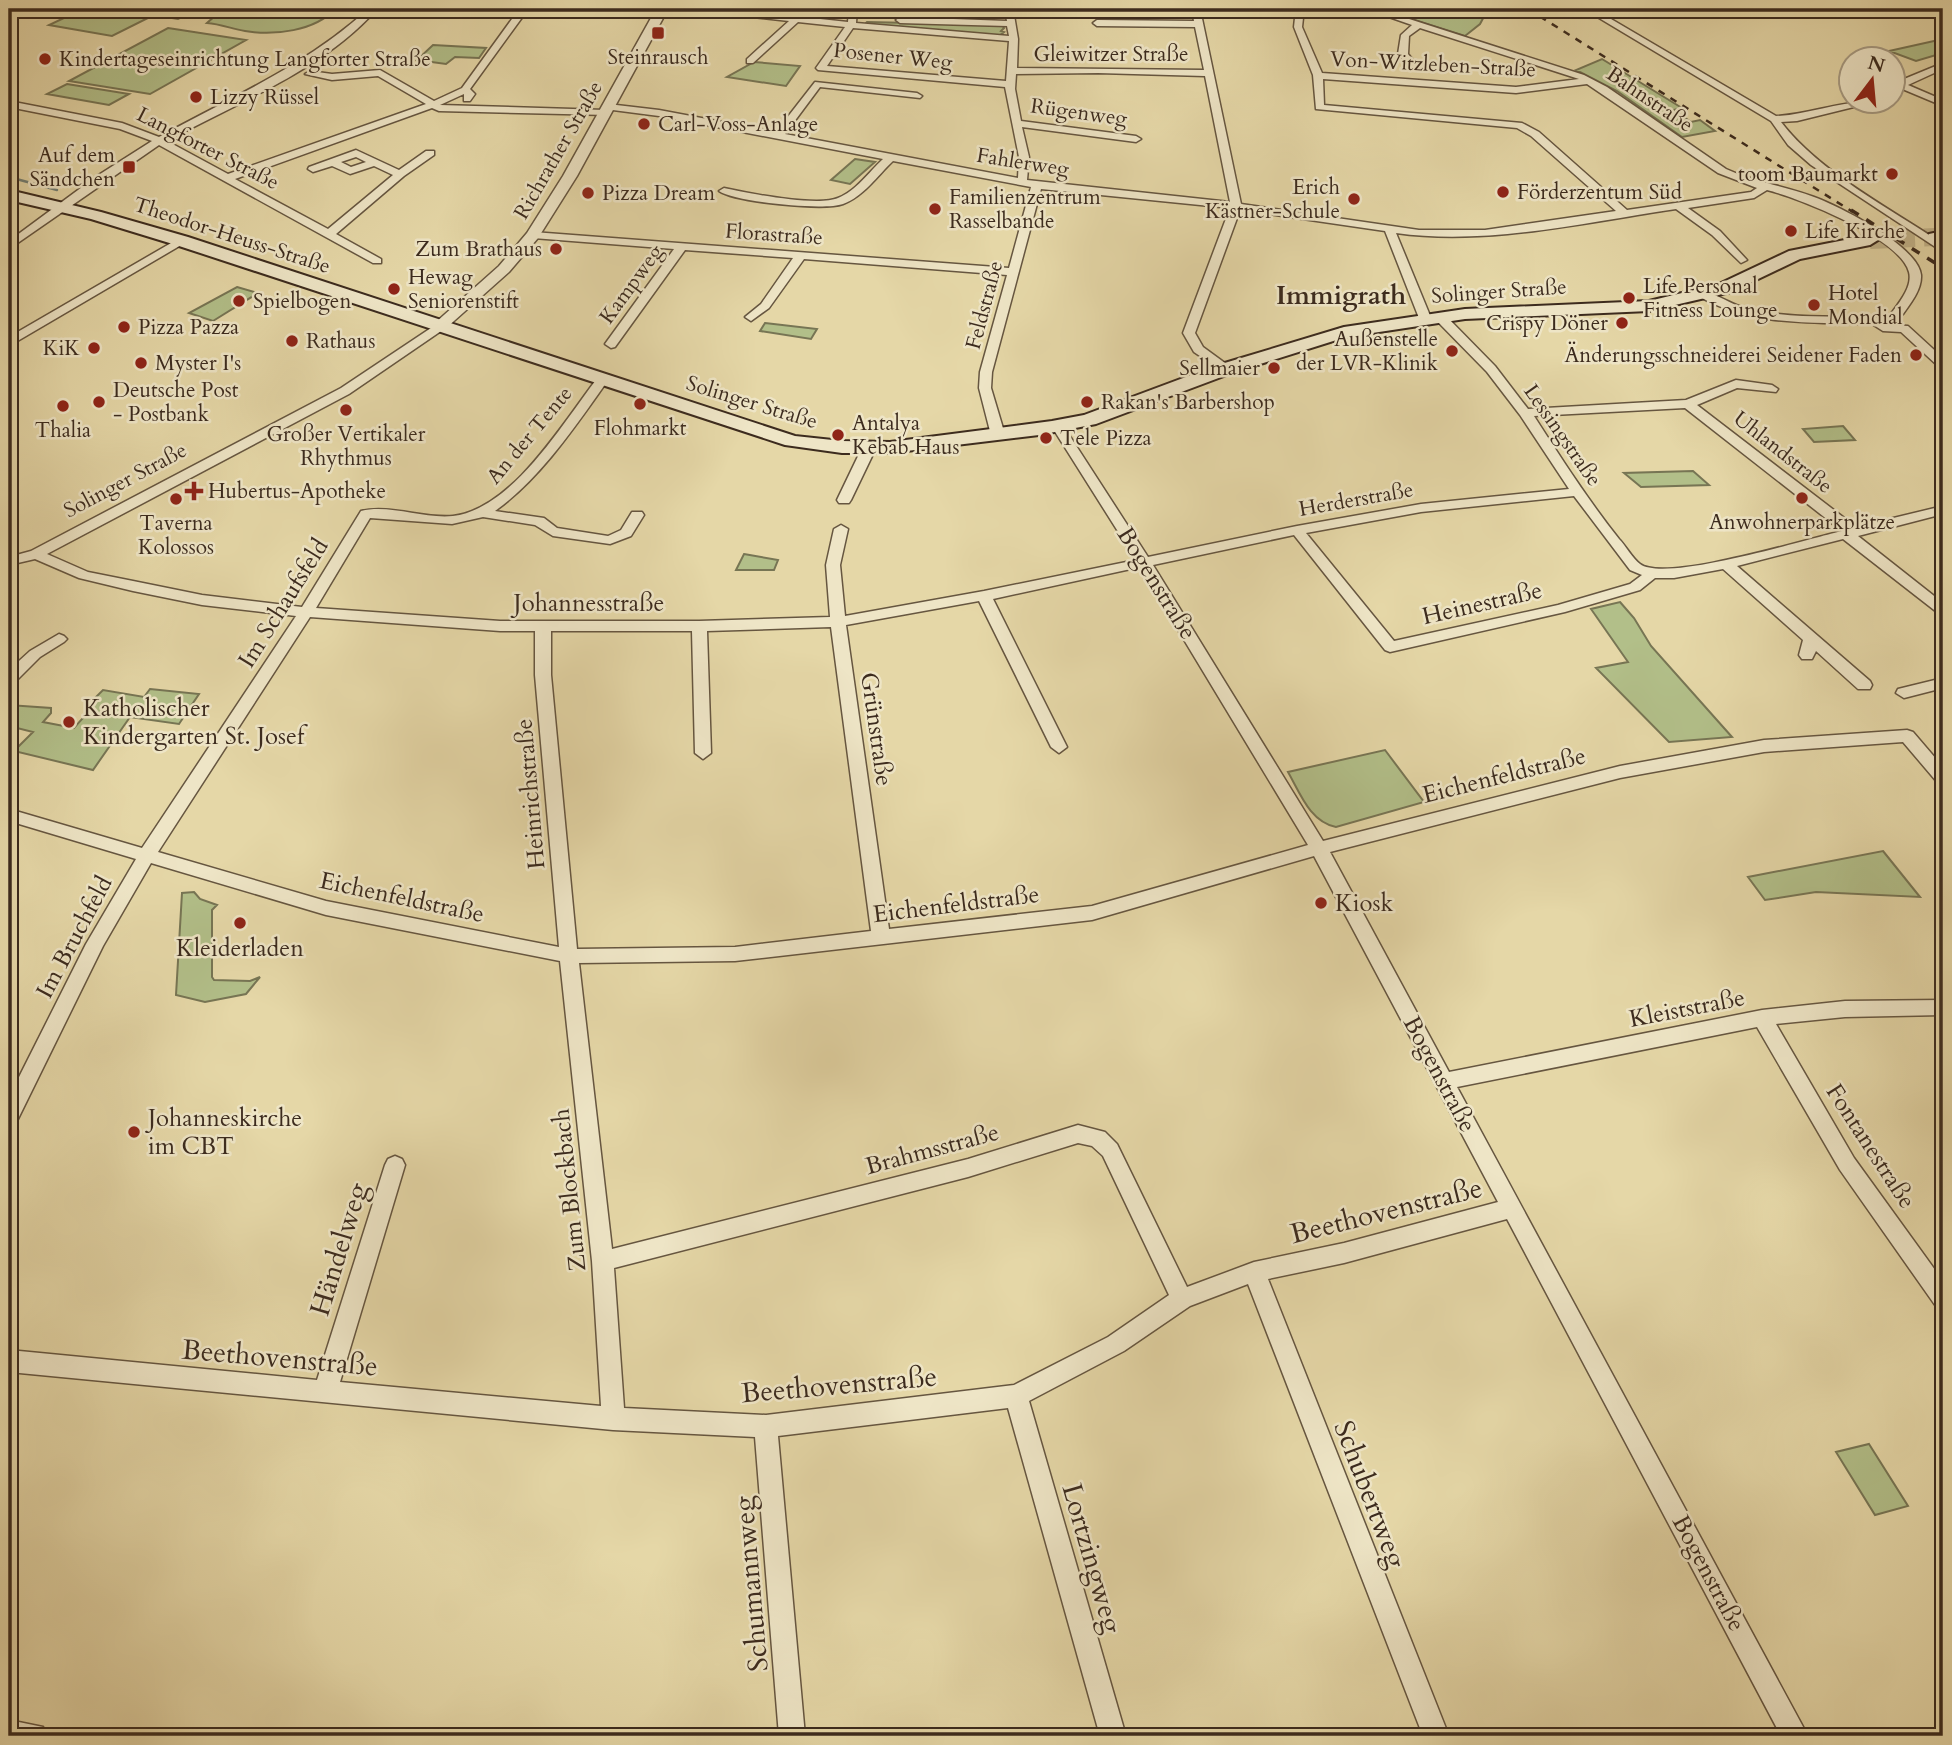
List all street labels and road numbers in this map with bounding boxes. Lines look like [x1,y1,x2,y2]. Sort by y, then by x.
street label: Posener Weg [832,36,954,77]
street label: Gleiwitzer Straße [1034,40,1188,69]
street label: Von-Witzleben-Straße [1329,45,1537,84]
street label: Bahnstraße [1600,60,1699,139]
street label: Richrather Straße [507,76,610,225]
street label: Rügenweg [1029,91,1129,134]
street label: Langforter Straße [132,100,284,197]
street label: Fahlerweg [975,141,1071,184]
street label: Theodor-Heuss-Straße [130,190,334,281]
street label: Florastraße [724,217,824,252]
street label: Kampweg [593,238,670,330]
street label: Feldstraße [959,258,1010,353]
street label: Solinger Straße [1430,272,1568,311]
street label: Solinger Straße [683,369,821,436]
street label: Lessingstraße [1517,378,1608,492]
street label: An der Tente [480,380,579,490]
street label: Uhlandstraße [1727,404,1838,500]
street label: Solinger Straße [59,436,192,525]
street label: Herderstraße [1297,475,1416,524]
street label: Bogenstraße [1109,521,1204,646]
street label: Im Schaufsfeld [230,532,336,674]
street label: Heinestraße [1419,574,1545,633]
street label: Johannesstraße [511,587,664,620]
street label: Grünstraße [852,670,901,788]
street label: Heinrichstraße [507,717,554,871]
street label: Eichenfeldstraße [1419,739,1589,812]
street label: Eichenfeldstraße [317,864,487,931]
street label: Im Bruchfeld [28,870,121,1004]
street label: Eichenfeldstraße [871,878,1041,931]
street label: Kleiststraße [1626,981,1748,1036]
street label: Bogenstraße [1395,1010,1484,1138]
street label: Fontanestraße [1818,1077,1923,1215]
street label: Zum Blockbach [545,1107,594,1273]
street label: Brahmsstraße [862,1116,1003,1183]
street label: Beethovenstraße [1286,1169,1486,1253]
street label: Händelweg [301,1178,377,1320]
street label: Beethovenstraße [180,1331,379,1385]
street label: Beethovenstraße [740,1358,939,1412]
street label: Schubertweg [1325,1415,1416,1574]
street label: Lortzingweg [1053,1479,1132,1638]
street label: Schumannweg [724,1494,778,1673]
street label: Bogenstraße [1664,1509,1753,1637]

